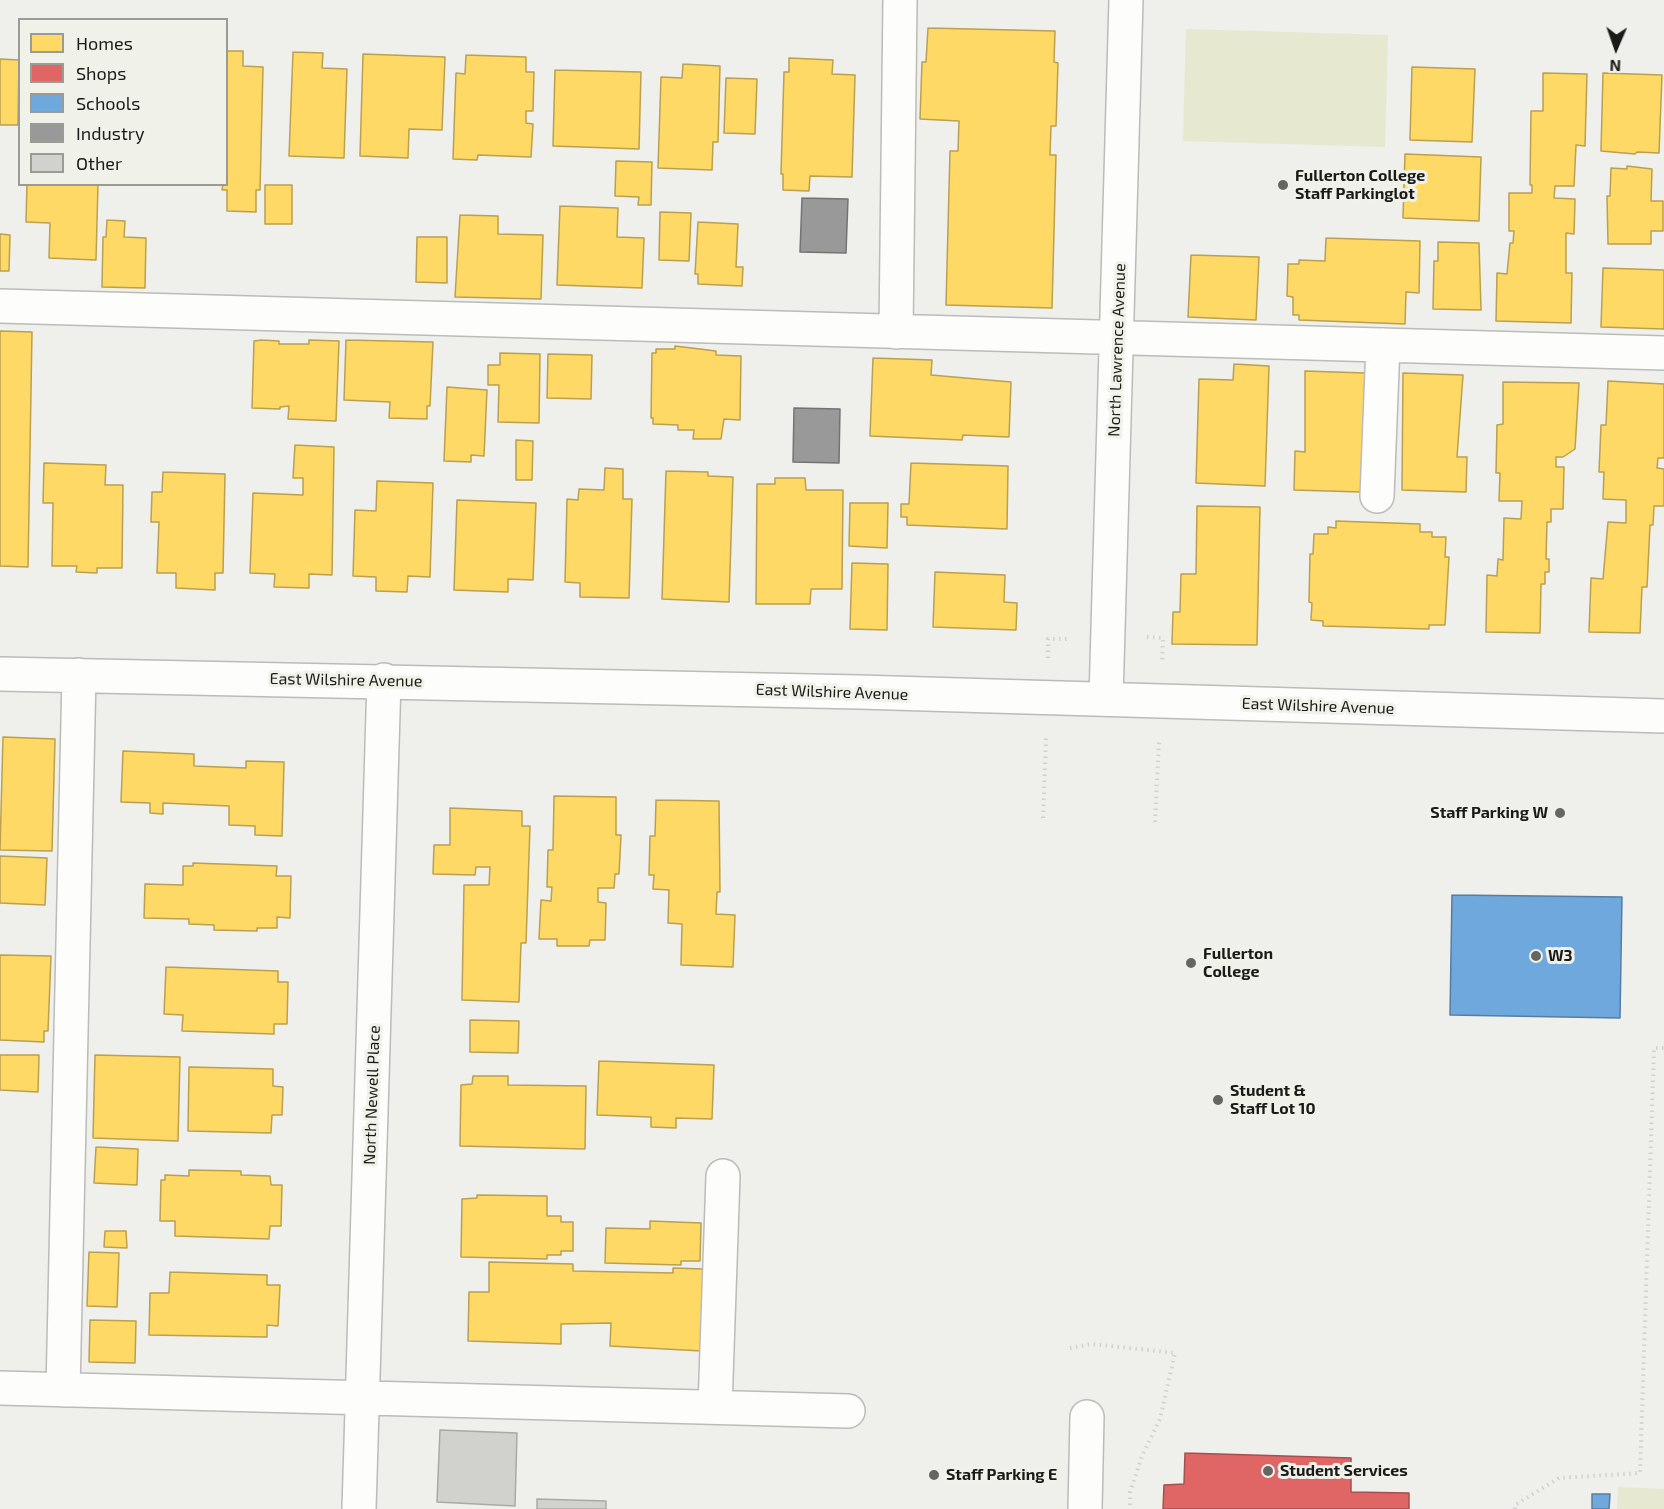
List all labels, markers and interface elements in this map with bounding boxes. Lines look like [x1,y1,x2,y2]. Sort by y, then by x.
legend [18,18,228,186]
north arrow [1586,18,1646,78]
text: Homes [76,32,133,54]
text: N [1609,57,1621,76]
text: Shops [76,62,126,84]
text: Schools [76,92,140,114]
text: Industry [76,122,145,144]
text: Other [76,152,122,174]
place label: Fullerton College Staff Parkinglot [1295,166,1425,204]
marker: Fullerton College Staff Parkinglot [1276,178,1290,192]
street label: North Lawrence Avenue [1104,263,1130,437]
street label: East Wilshire Avenue [269,669,423,691]
street label: East Wilshire Avenue [755,680,909,704]
street label: East Wilshire Avenue [1241,694,1395,718]
place label: Staff Parking W [1430,803,1548,823]
marker: Staff Parking W [1553,806,1567,820]
place label: Fullerton College [1203,944,1273,982]
place label: W3 [1548,946,1573,966]
marker: W3 [1529,949,1543,963]
marker: Fullerton College [1184,956,1198,970]
street label: North Newell Place [360,1025,384,1165]
place label: Student & Staff Lot 10 [1230,1081,1316,1119]
marker: Student & Staff Lot 10 [1211,1093,1225,1107]
place label: Student Services [1280,1461,1408,1481]
marker: Student Services [1261,1464,1275,1478]
place label: Staff Parking E [946,1465,1057,1485]
marker: Staff Parking E [927,1468,941,1482]

